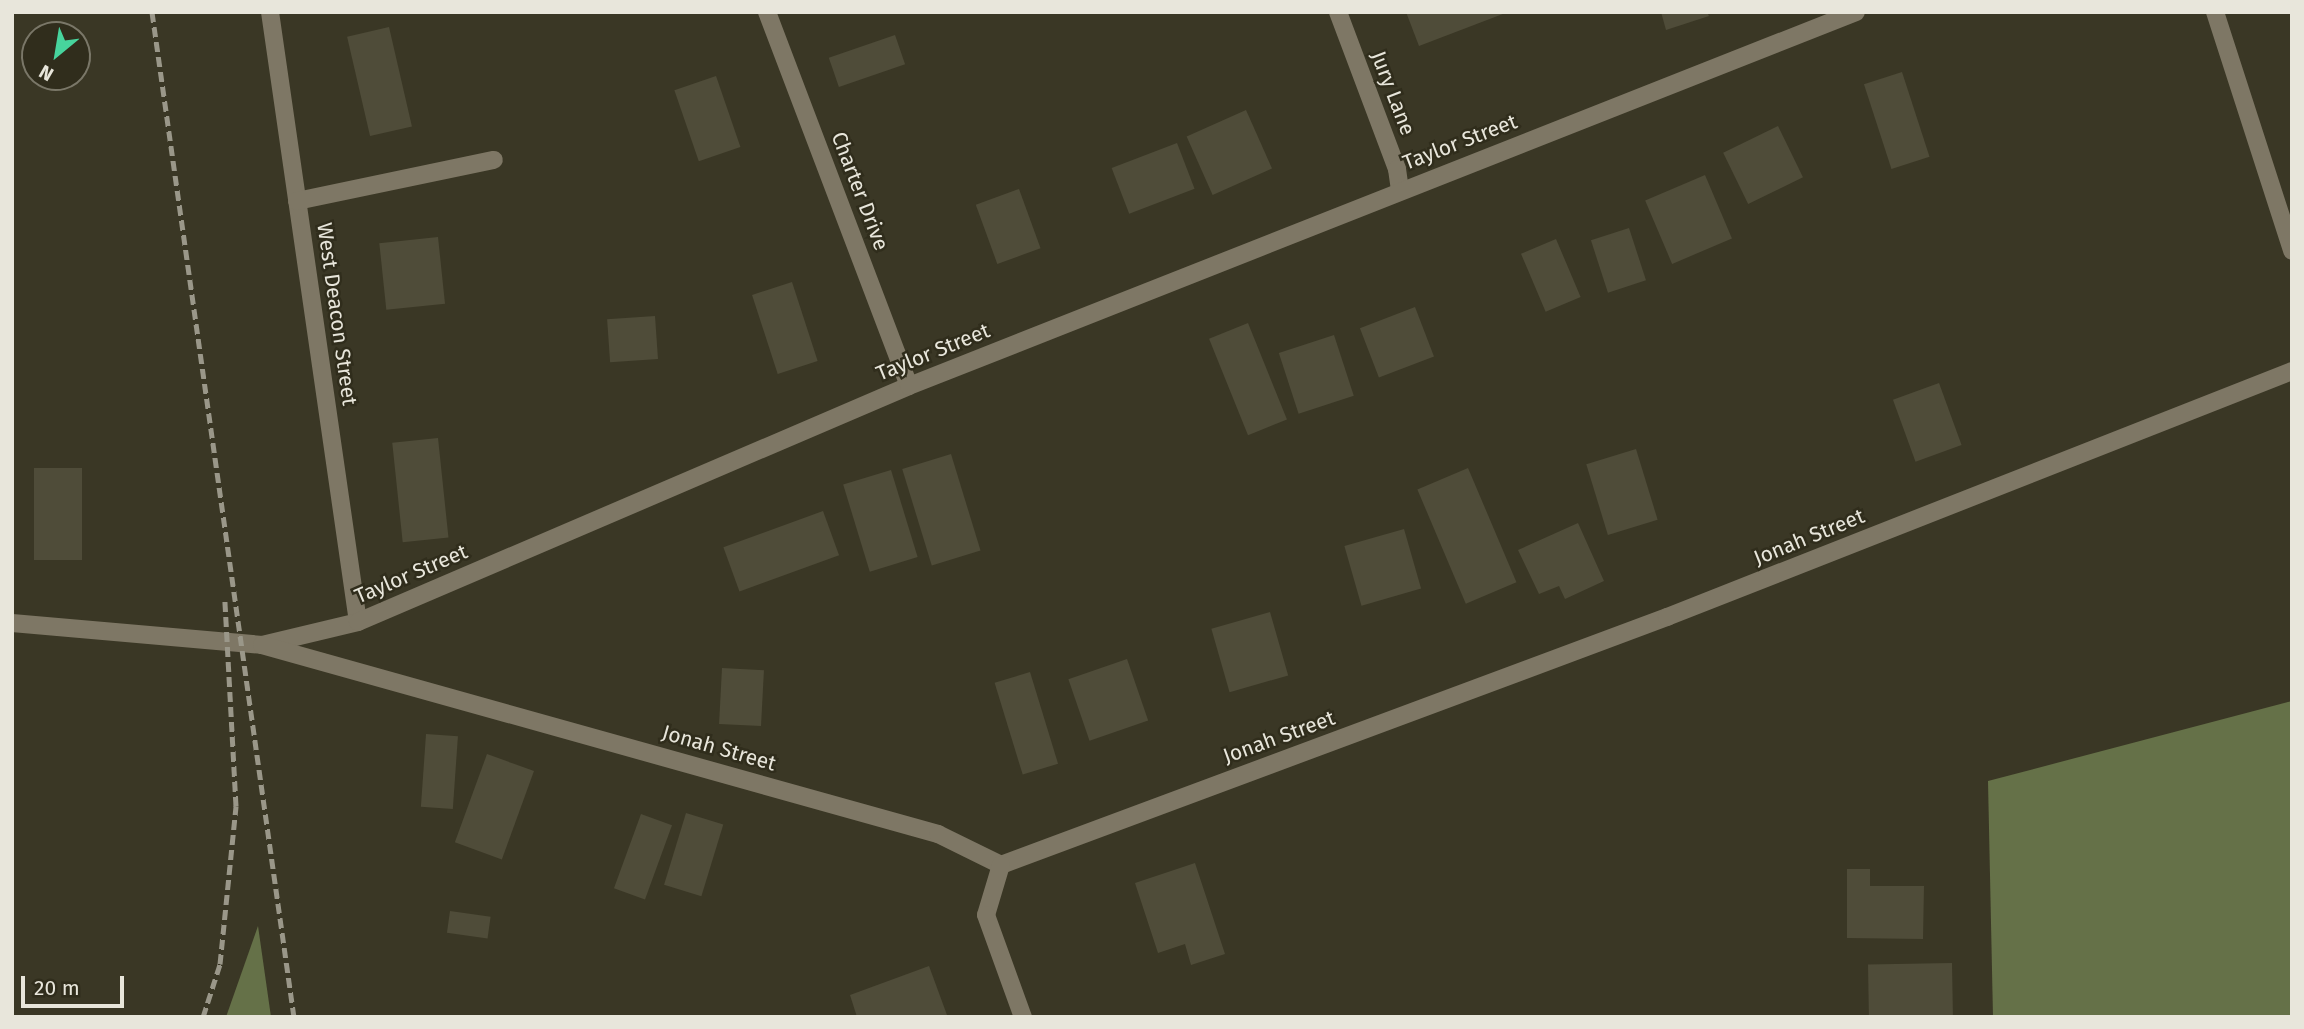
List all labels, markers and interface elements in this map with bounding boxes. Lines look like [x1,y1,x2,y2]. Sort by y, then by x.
north arrow [21,21,91,91]
street label: Jury Lane [1365,47,1421,139]
text: N [35,60,57,86]
street label: Taylor Street [1399,109,1521,175]
street label: Charter Drive [826,128,894,254]
street label: West Deacon Street [312,221,362,407]
street label: Taylor Street [873,318,993,386]
street label: Jonah Street [1750,503,1868,571]
street label: Taylor Street [351,539,471,609]
street label: Jonah Street [1220,705,1338,769]
street label: Jonah Street [659,720,779,776]
scale bar [24,962,128,1006]
text: 20 m [34,975,80,1001]

